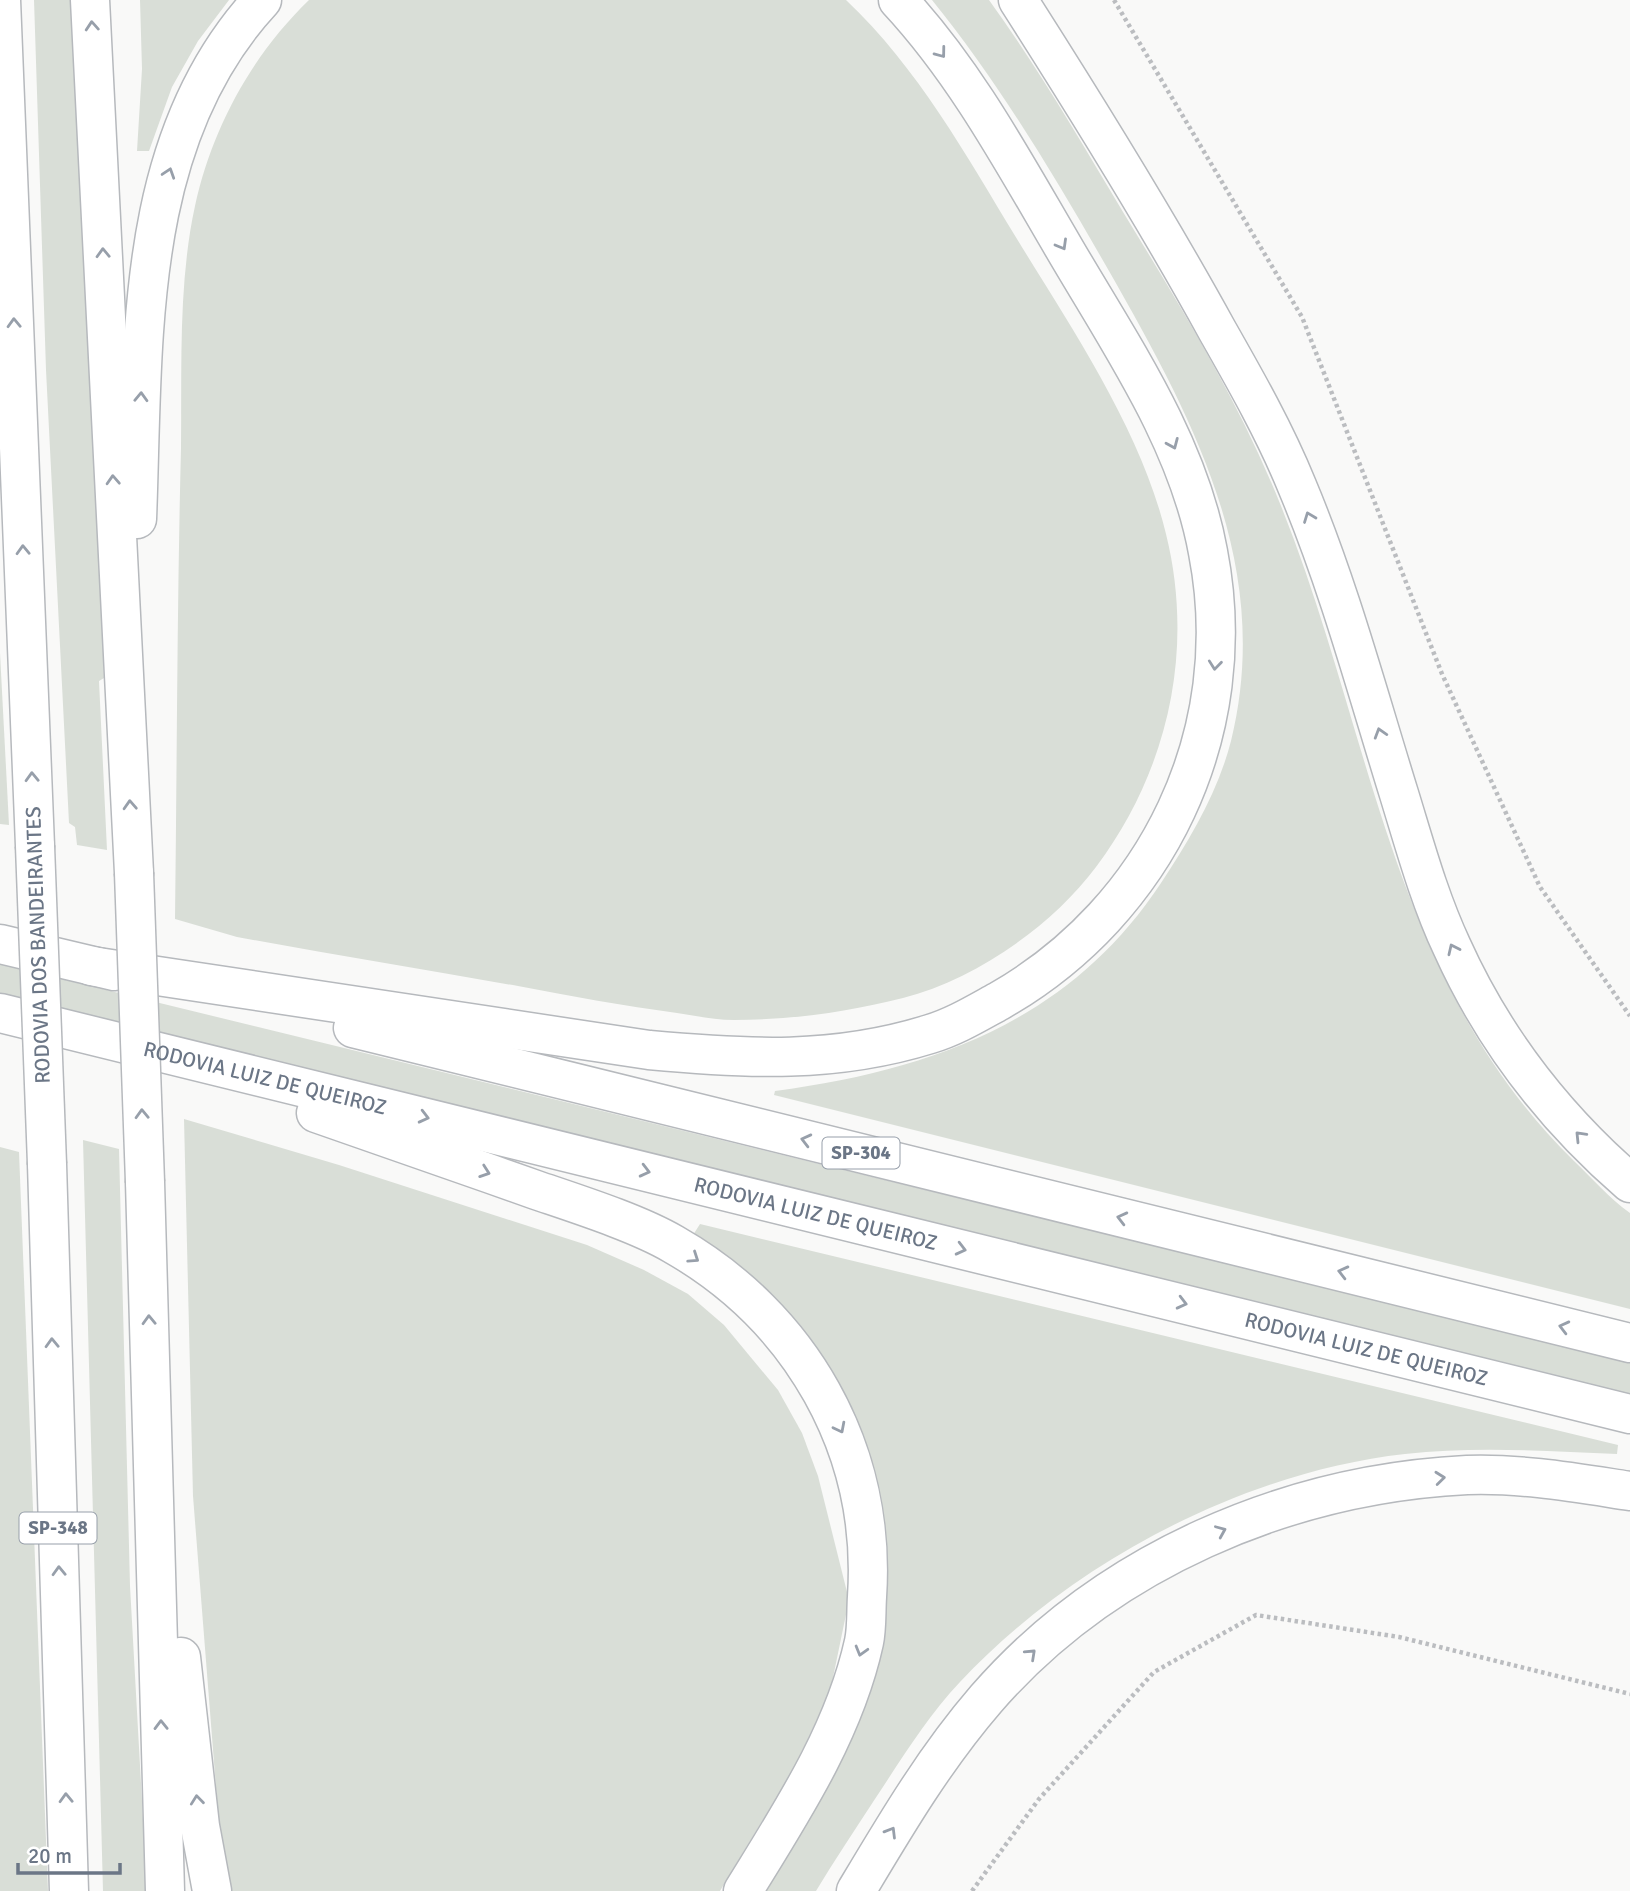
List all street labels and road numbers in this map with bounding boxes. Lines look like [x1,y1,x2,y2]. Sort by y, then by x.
street label: RODOVIA DOS BANDEIRANTES [20,806,56,1084]
street label: RODOVIA LUIZ DE QUEIROZ [141,1036,389,1121]
road number: SP-304 [822,1138,900,1168]
street label: RODOVIA LUIZ DE QUEIROZ [691,1171,940,1256]
street label: RODOVIA LUIZ DE QUEIROZ [1242,1307,1491,1392]
road number: SP-348 [20,1512,96,1544]

